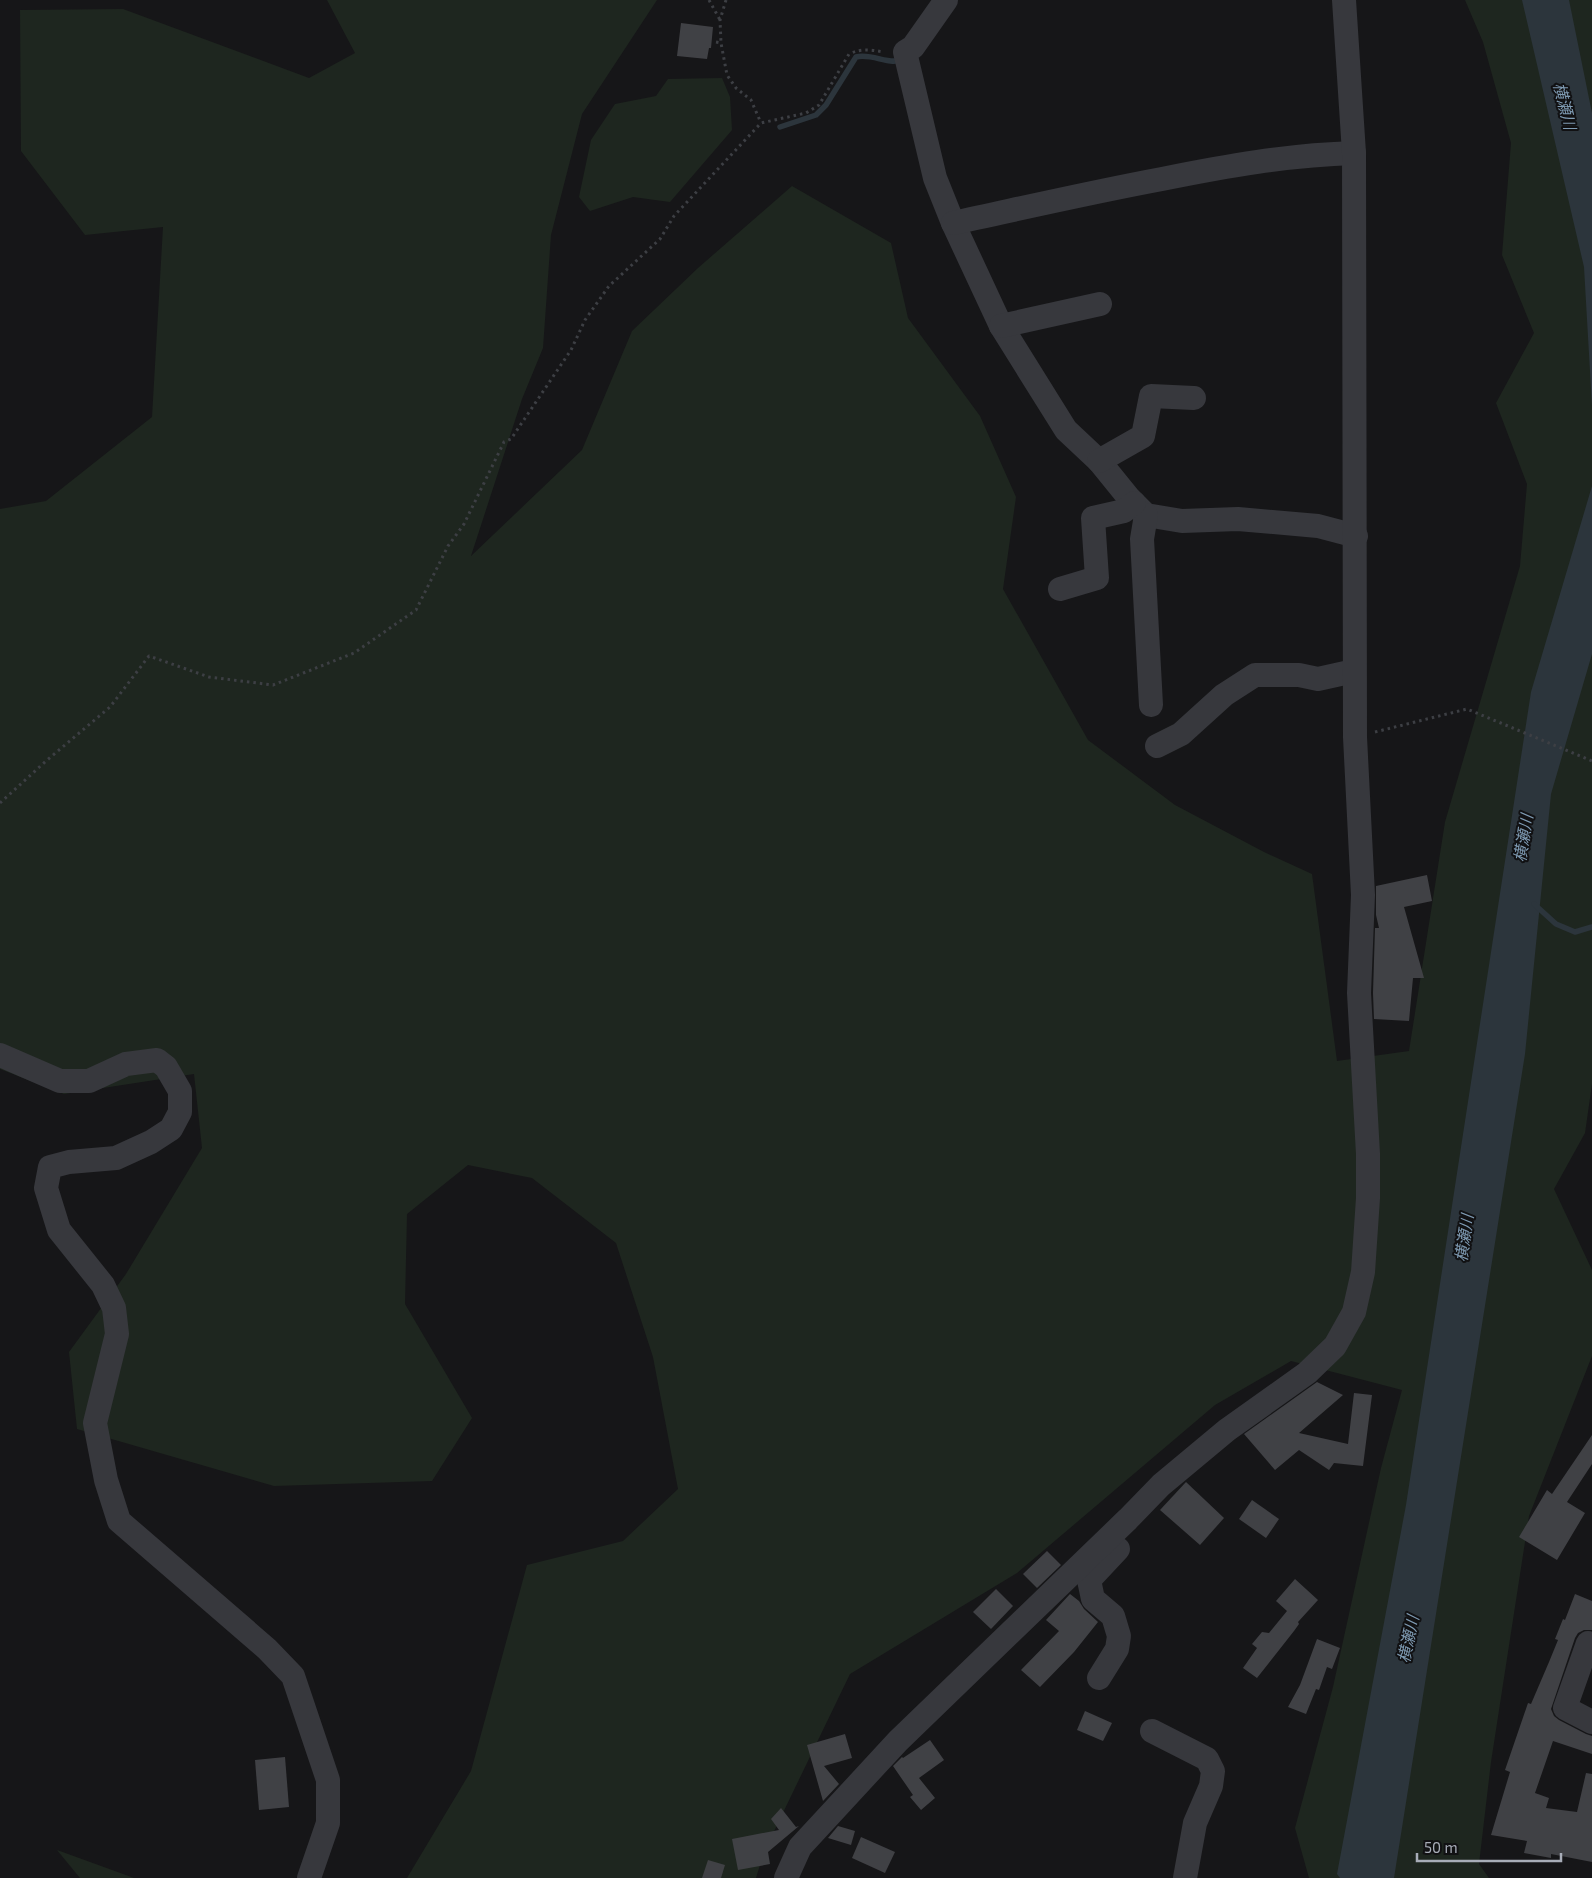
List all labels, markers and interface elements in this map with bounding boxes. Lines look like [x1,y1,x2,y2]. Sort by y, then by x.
water label: 横瀬川 [1550,80,1581,133]
water label: 横瀬川 [1509,811,1536,863]
water label: 横瀬川 [1451,1211,1477,1263]
water label: 横瀬川 [1393,1611,1422,1664]
scale bar [1417,1830,1561,1862]
text: 50 m [1424,1838,1458,1856]

